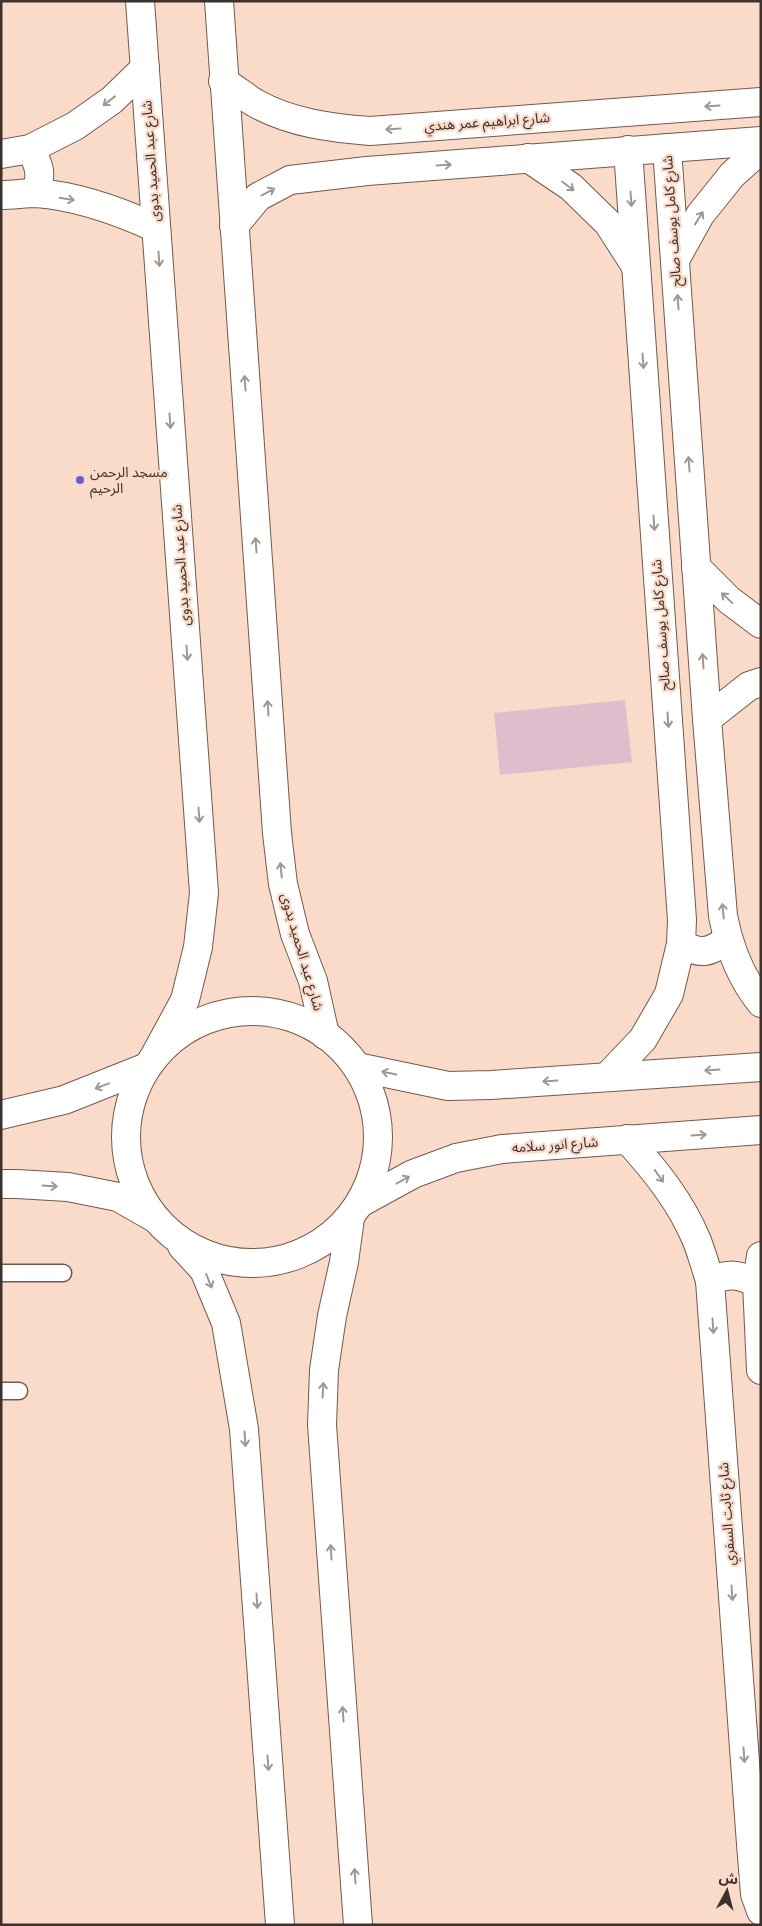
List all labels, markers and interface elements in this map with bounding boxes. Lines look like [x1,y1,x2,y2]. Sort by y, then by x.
one-way arrow [103,96,116,107]
street label: شارع عبد الحميد بدوى [138,100,166,222]
one-way arrow [704,101,720,111]
street label: شارع ابراهيم عمر هندي [424,109,551,137]
one-way arrow [385,125,401,134]
street label: شارع كامل يوسف صالح [659,155,687,287]
one-way arrow [435,160,451,170]
one-way arrow [561,180,574,191]
one-way arrow [260,187,275,197]
one-way arrow [627,191,636,207]
one-way arrow [59,194,75,204]
one-way arrow [694,211,704,225]
one-way arrow [154,251,163,267]
one-way arrow [673,295,682,311]
one-way arrow [638,353,647,369]
one-way arrow [240,376,250,392]
one-way arrow [166,413,175,429]
one-way arrow [685,457,694,473]
place label: مسجد الرحمن الرحيم [90,464,168,499]
marker: مسجد الرحمن الرحيم [74,474,86,486]
street label: شارع عبد الحميد بدوى [168,504,196,626]
one-way arrow [649,515,659,531]
one-way arrow [252,538,261,554]
street label: شارع كامل يوسف صالح [648,559,676,691]
one-way arrow [720,592,733,604]
one-way arrow [183,645,192,661]
one-way arrow [698,654,707,670]
one-way arrow [263,700,273,716]
one-way arrow [663,712,672,728]
one-way arrow [194,807,204,823]
one-way arrow [276,862,286,878]
street label: شارع عبد الحميد بدوى [275,891,327,1013]
one-way arrow [718,903,727,919]
one-way arrow [704,1065,720,1074]
one-way arrow [381,1068,397,1077]
one-way arrow [542,1076,558,1086]
one-way arrow [95,1082,110,1091]
one-way arrow [691,1130,707,1139]
street label: شارع انور سلامه [511,1133,599,1158]
one-way arrow [654,1169,664,1183]
one-way arrow [395,1174,409,1184]
one-way arrow [42,1181,58,1191]
one-way arrow [205,1273,214,1288]
one-way arrow [709,1318,718,1334]
one-way arrow [319,1382,328,1398]
one-way arrow [240,1430,250,1446]
street label: شارع ثابت السفري [715,1462,741,1566]
one-way arrow [326,1544,336,1560]
one-way arrow [728,1585,737,1601]
one-way arrow [252,1593,261,1609]
one-way arrow [338,1706,347,1722]
one-way arrow [740,1747,749,1763]
one-way arrow [263,1755,273,1771]
north arrow [702,1866,752,1916]
one-way arrow [350,1868,359,1884]
text: ش [718,1869,739,1888]

